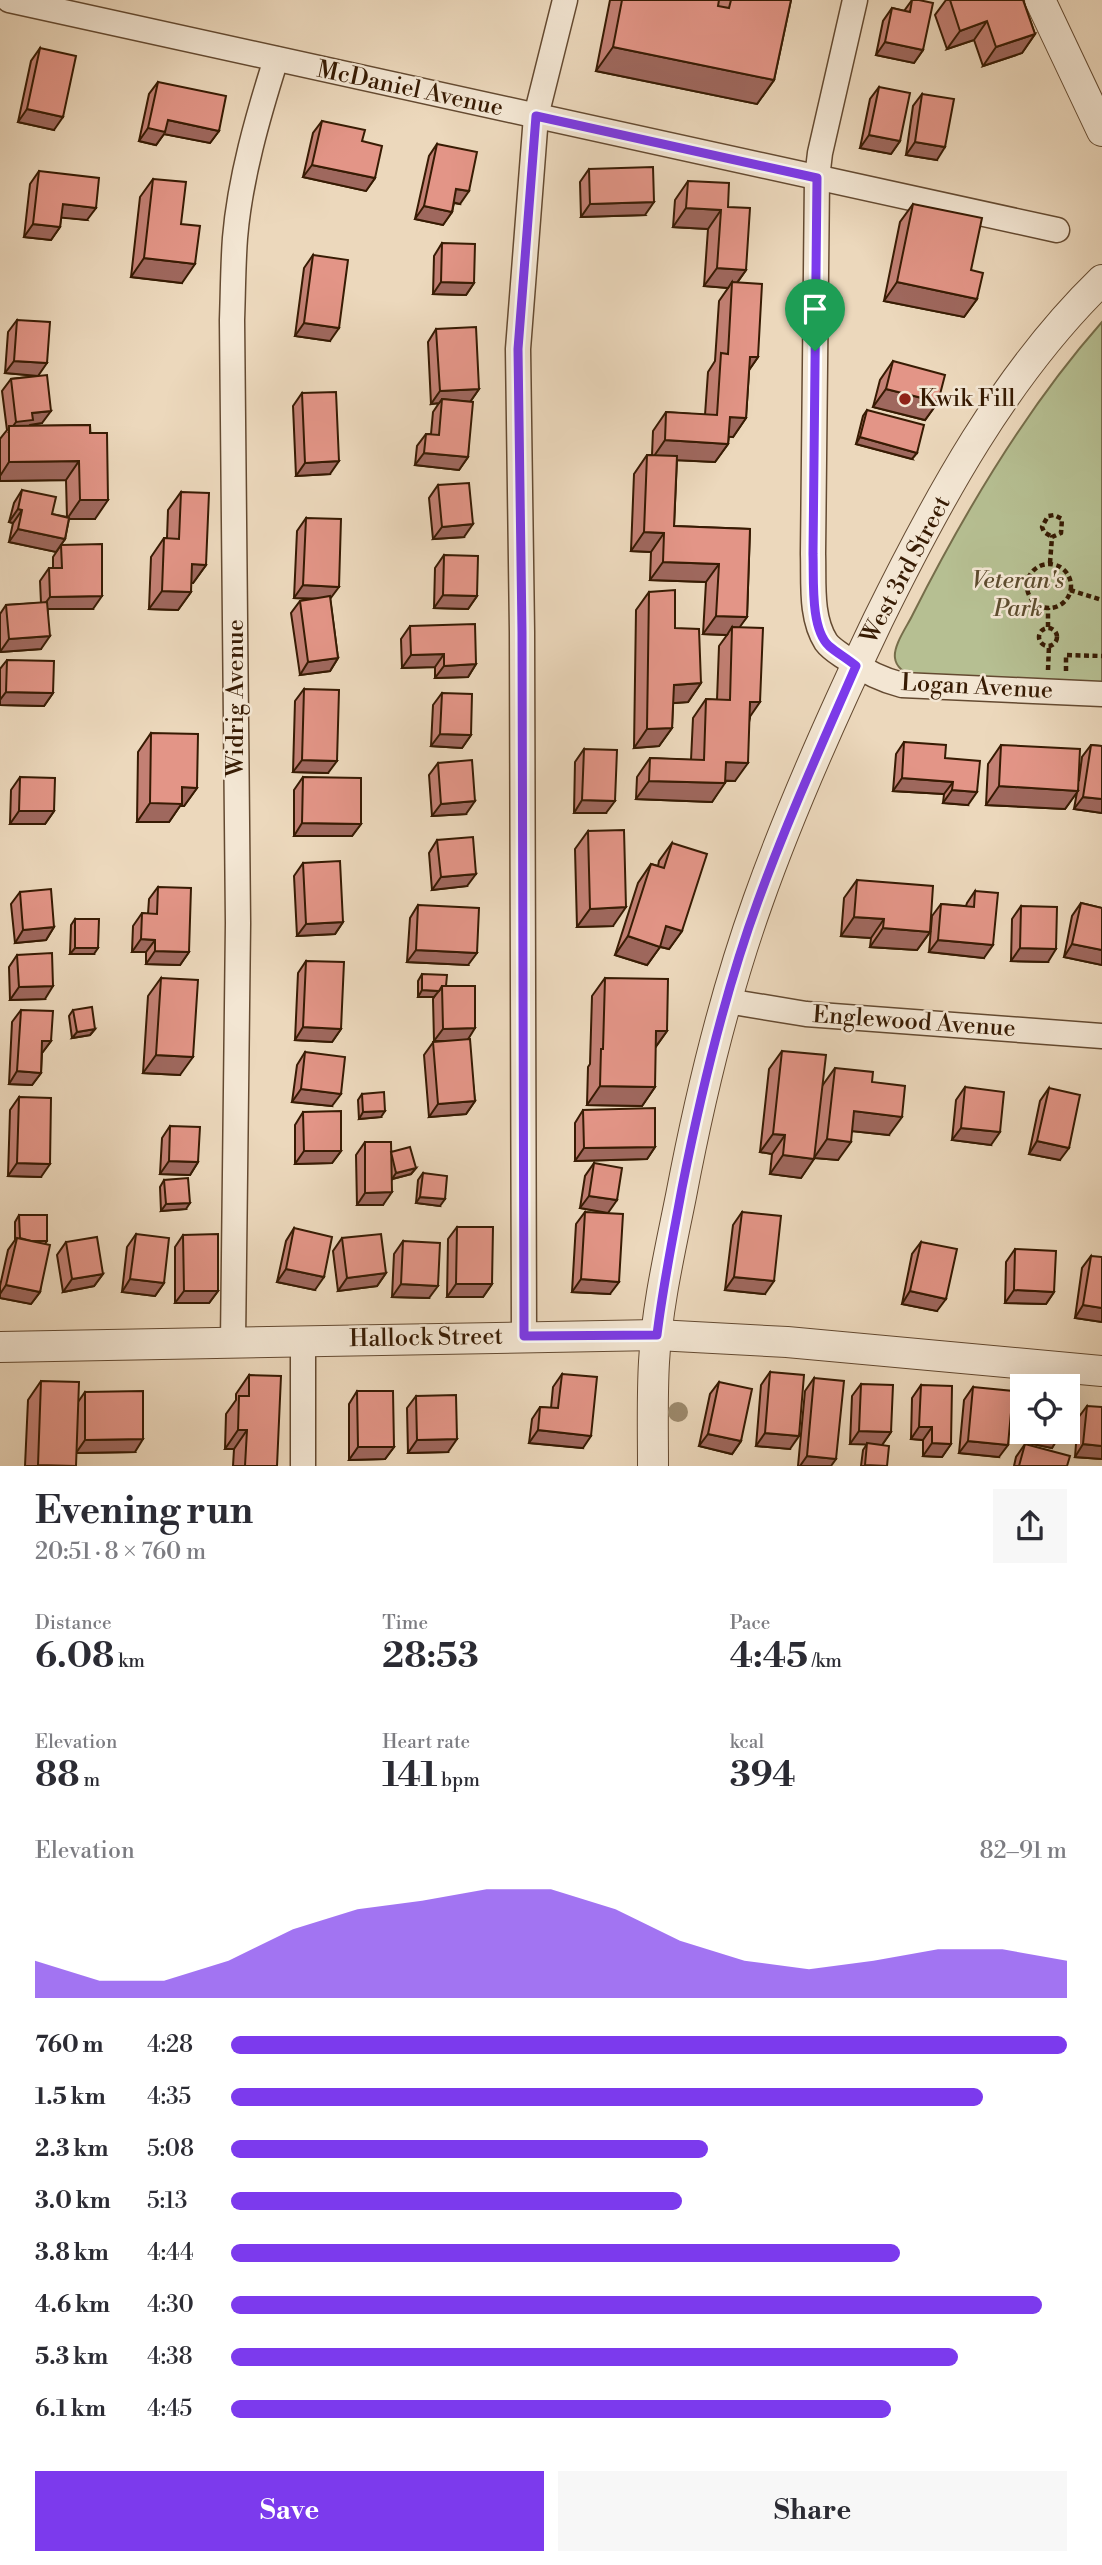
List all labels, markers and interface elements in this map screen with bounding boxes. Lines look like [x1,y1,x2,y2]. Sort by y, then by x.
street label: McDaniel Avenue [314,55,506,123]
pin [785,279,845,351]
icon: arrive [796,290,834,328]
place label: Kwik Fill [919,384,1015,414]
marker: Kwik Fill [897,391,913,407]
street label: West 3rd Street [854,490,958,650]
park label: Veteran's Park [972,566,1064,624]
street label: Widrig Avenue [221,619,251,778]
street label: Logan Avenue [900,668,1054,706]
street label: Englewood Avenue [811,1000,1017,1044]
street label: Hallock Street [349,1322,504,1354]
map controls [1010,1374,1080,1444]
button: locate [1010,1374,1080,1444]
text: Evening run [35,1488,253,1535]
button: share [993,1489,1067,1563]
text: 20:51 · 8 × 760 m [35,1538,206,1566]
text: Distance [35,1611,112,1635]
text: Time [382,1611,428,1635]
text: Pace [730,1611,770,1635]
text: 6.08 [35,1635,114,1678]
text: 28:53 [382,1635,479,1678]
text: 4:45 [730,1635,808,1678]
text: km [114,1649,145,1673]
text: /km [808,1649,842,1673]
text: Elevation [35,1730,117,1754]
text: Heart rate [382,1730,470,1754]
text: kcal [730,1730,764,1754]
text: 88 [35,1754,80,1797]
text: 141 [382,1754,437,1797]
text: 394 [730,1754,796,1797]
text: m [80,1768,100,1792]
text: bpm [437,1768,480,1792]
text: Elevation [35,1837,135,1865]
text: 82–91 m [979,1837,1067,1865]
text: 760 m [35,2031,103,2059]
text: 4:28 [147,2031,193,2059]
text: 1.5 km [35,2083,106,2111]
text: 4:35 [147,2083,191,2111]
text: 2.3 km [35,2135,108,2163]
text: 5:08 [147,2135,194,2163]
text: 3.0 km [35,2187,111,2215]
text: 5:13 [147,2187,187,2215]
text: 3.8 km [35,2239,109,2267]
text: 4:44 [147,2239,194,2267]
text: 4.6 km [35,2291,110,2319]
text: 4:30 [147,2291,194,2319]
text: 5.3 km [35,2343,108,2371]
text: 4:38 [147,2343,193,2371]
text: 6.1 km [35,2395,106,2423]
text: 4:45 [147,2395,192,2423]
button: Save [35,2471,544,2551]
button: Share [558,2471,1067,2551]

